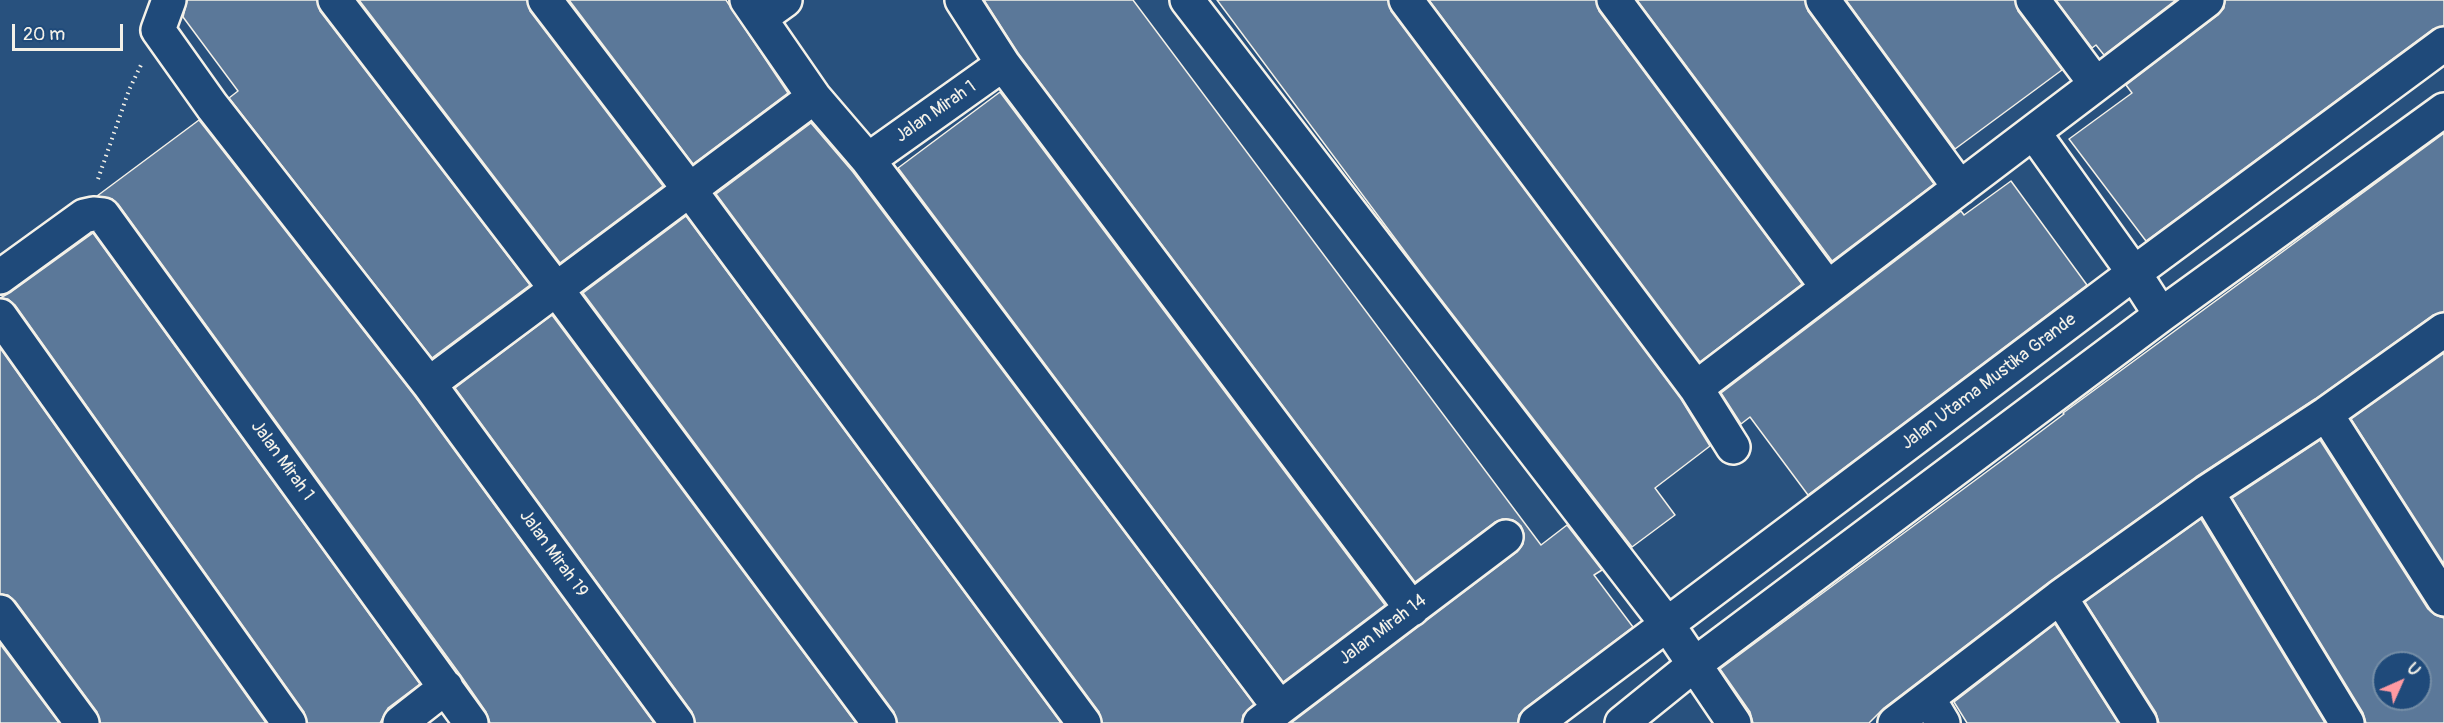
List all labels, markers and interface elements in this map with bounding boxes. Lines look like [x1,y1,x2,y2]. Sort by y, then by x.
scale bar [15,12,126,50]
text: 20 m [23,23,65,46]
street label: Jalan Mirah 1 [891,76,981,148]
street label: Jalan Utama Mustika Grande [1897,309,2081,455]
street label: Jalan Mirah 1 [246,417,318,505]
street label: Jalan Mirah 19 [514,506,592,602]
street label: Jalan Mirah 14 [1335,590,1431,670]
north arrow [2372,651,2432,711]
text: U [2402,659,2424,681]

